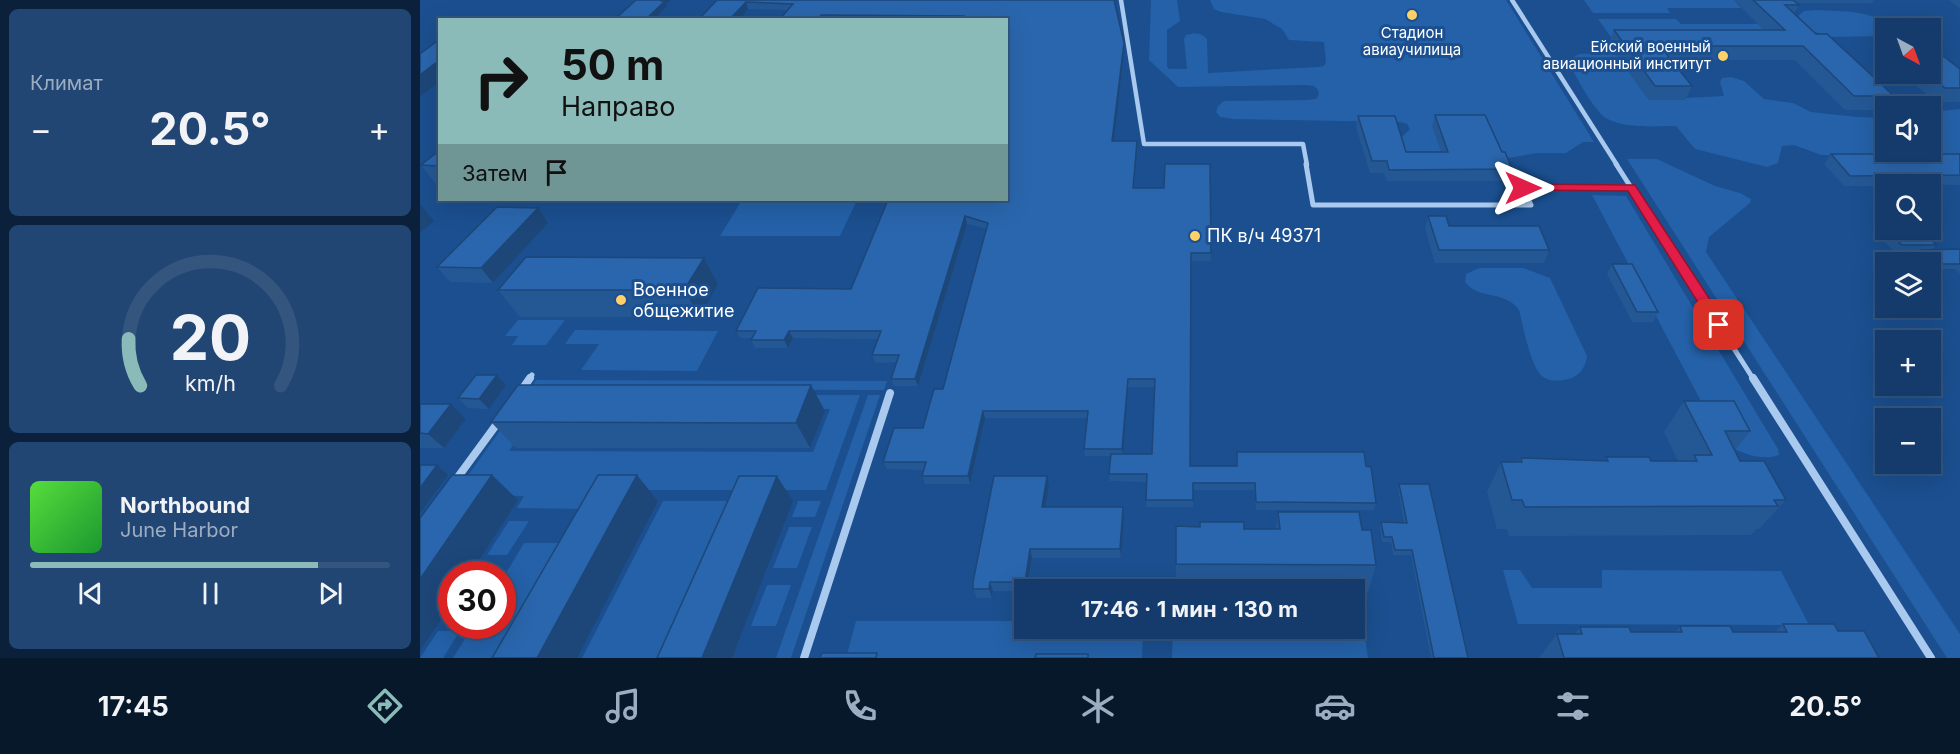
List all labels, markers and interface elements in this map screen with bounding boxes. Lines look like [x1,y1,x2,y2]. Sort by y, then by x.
marker: Стадион авиаучилища [1405,8,1419,22]
north arrow [1875,18,1941,84]
map controls [1875,18,1941,474]
place label: Стадион авиаучилища [1363,23,1461,59]
place label: Ейский военный авиационный институт [1543,37,1711,73]
text: 50 m [561,39,664,90]
icon: right [462,42,540,120]
marker: Ейский военный авиационный институт [1716,49,1730,63]
text: Климат [30,71,103,95]
text: Направо [561,90,676,123]
button: sound [1875,96,1941,162]
text: 20.5° [149,101,271,156]
text: − [30,109,52,149]
text: + [368,109,390,149]
icon: arrive [540,156,573,189]
position arrow [1491,156,1555,220]
text: Затем [462,160,528,186]
button: search [1875,174,1941,240]
place label: ПК в/ч 49371 [1207,225,1321,246]
marker: ПК в/ч 49371 [1188,229,1202,243]
button: layers [1875,252,1941,318]
place label: Военное общежитие [633,279,734,321]
marker: Военное общежитие [614,293,628,307]
pin [1693,299,1744,350]
text: 20 [169,300,251,375]
icon: arrive [1702,308,1735,341]
button: + [1875,330,1941,396]
text: km/h [185,370,235,396]
button: − [1875,408,1941,474]
text: Northbound [120,492,250,518]
text: June Harbor [120,518,238,542]
speed limit sign: 30 [438,561,516,639]
icon: previous [74,577,107,610]
icon: pause [194,577,227,610]
icon: next [314,577,347,610]
text: 17:46 · 1 мин · 130 m [1081,596,1298,622]
icon: directions [364,685,406,727]
icon: music [602,685,644,727]
icon: phone [839,685,881,727]
icon: climate [1077,685,1119,727]
icon: car [1314,685,1356,727]
icon: filters [1552,685,1594,727]
text: 17:45 [98,690,169,723]
text: 20.5° [1789,690,1862,723]

